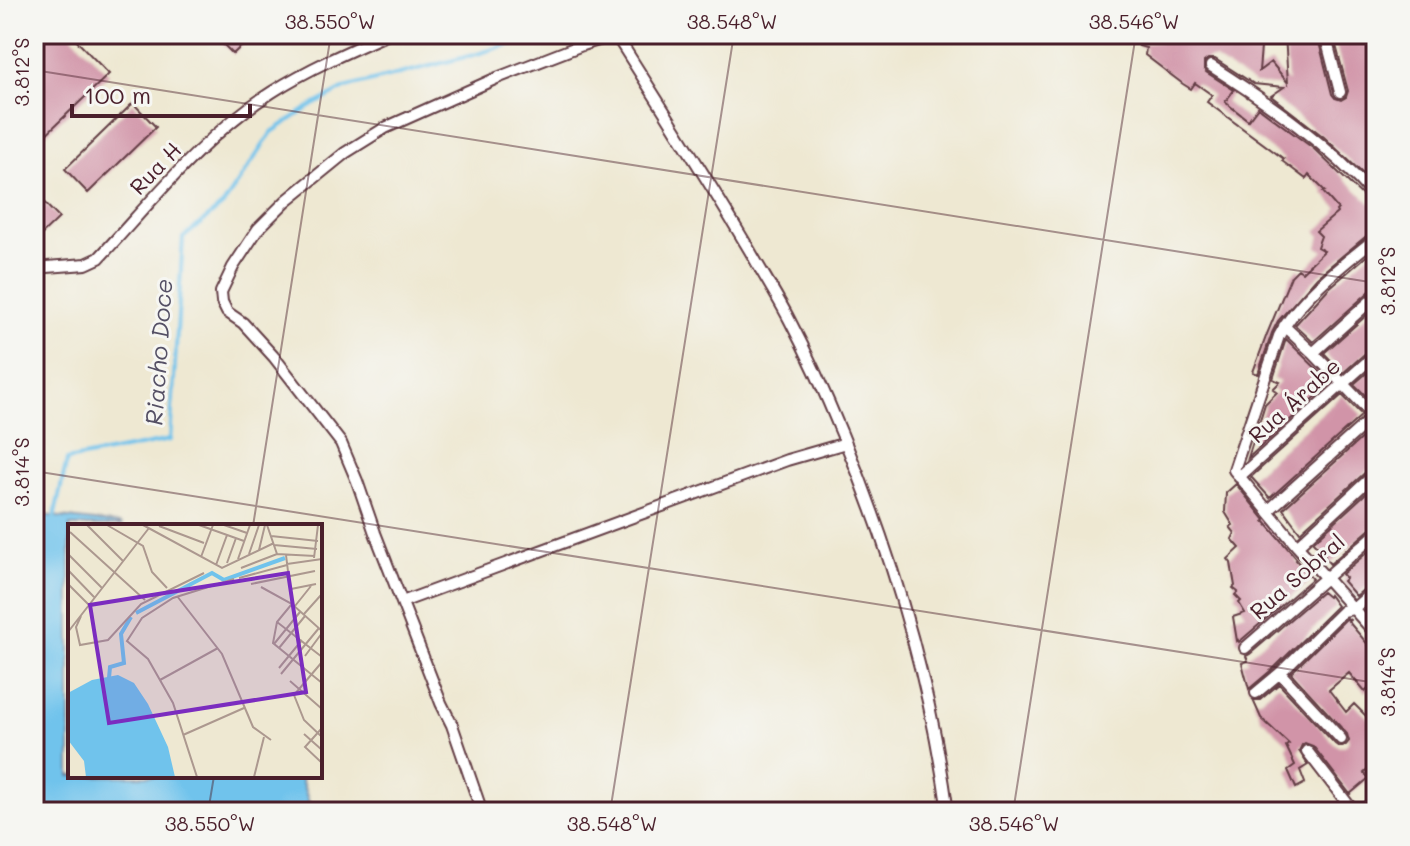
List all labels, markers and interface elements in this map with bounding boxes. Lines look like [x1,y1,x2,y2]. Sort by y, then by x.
text: 38.550°W [285,8,375,34]
text: 38.548°W [687,8,777,34]
text: 38.546°W [1089,8,1179,34]
text: 3.812°S [8,38,34,106]
scale bar [72,68,250,118]
text: 100 m [84,79,151,110]
street label: Rua H [123,135,187,201]
text: 3.812°S [1374,247,1400,315]
water label: Riacho Doce [137,278,179,426]
street label: Rua Árabe [1242,351,1346,449]
text: 3.814°S [8,437,34,507]
inset map [68,524,322,778]
street label: Rua Sobral [1243,527,1351,625]
text: 3.814°S [1374,647,1400,717]
text: 38.550°W [165,810,255,836]
text: 38.548°W [567,810,657,836]
text: 38.546°W [969,810,1059,836]

